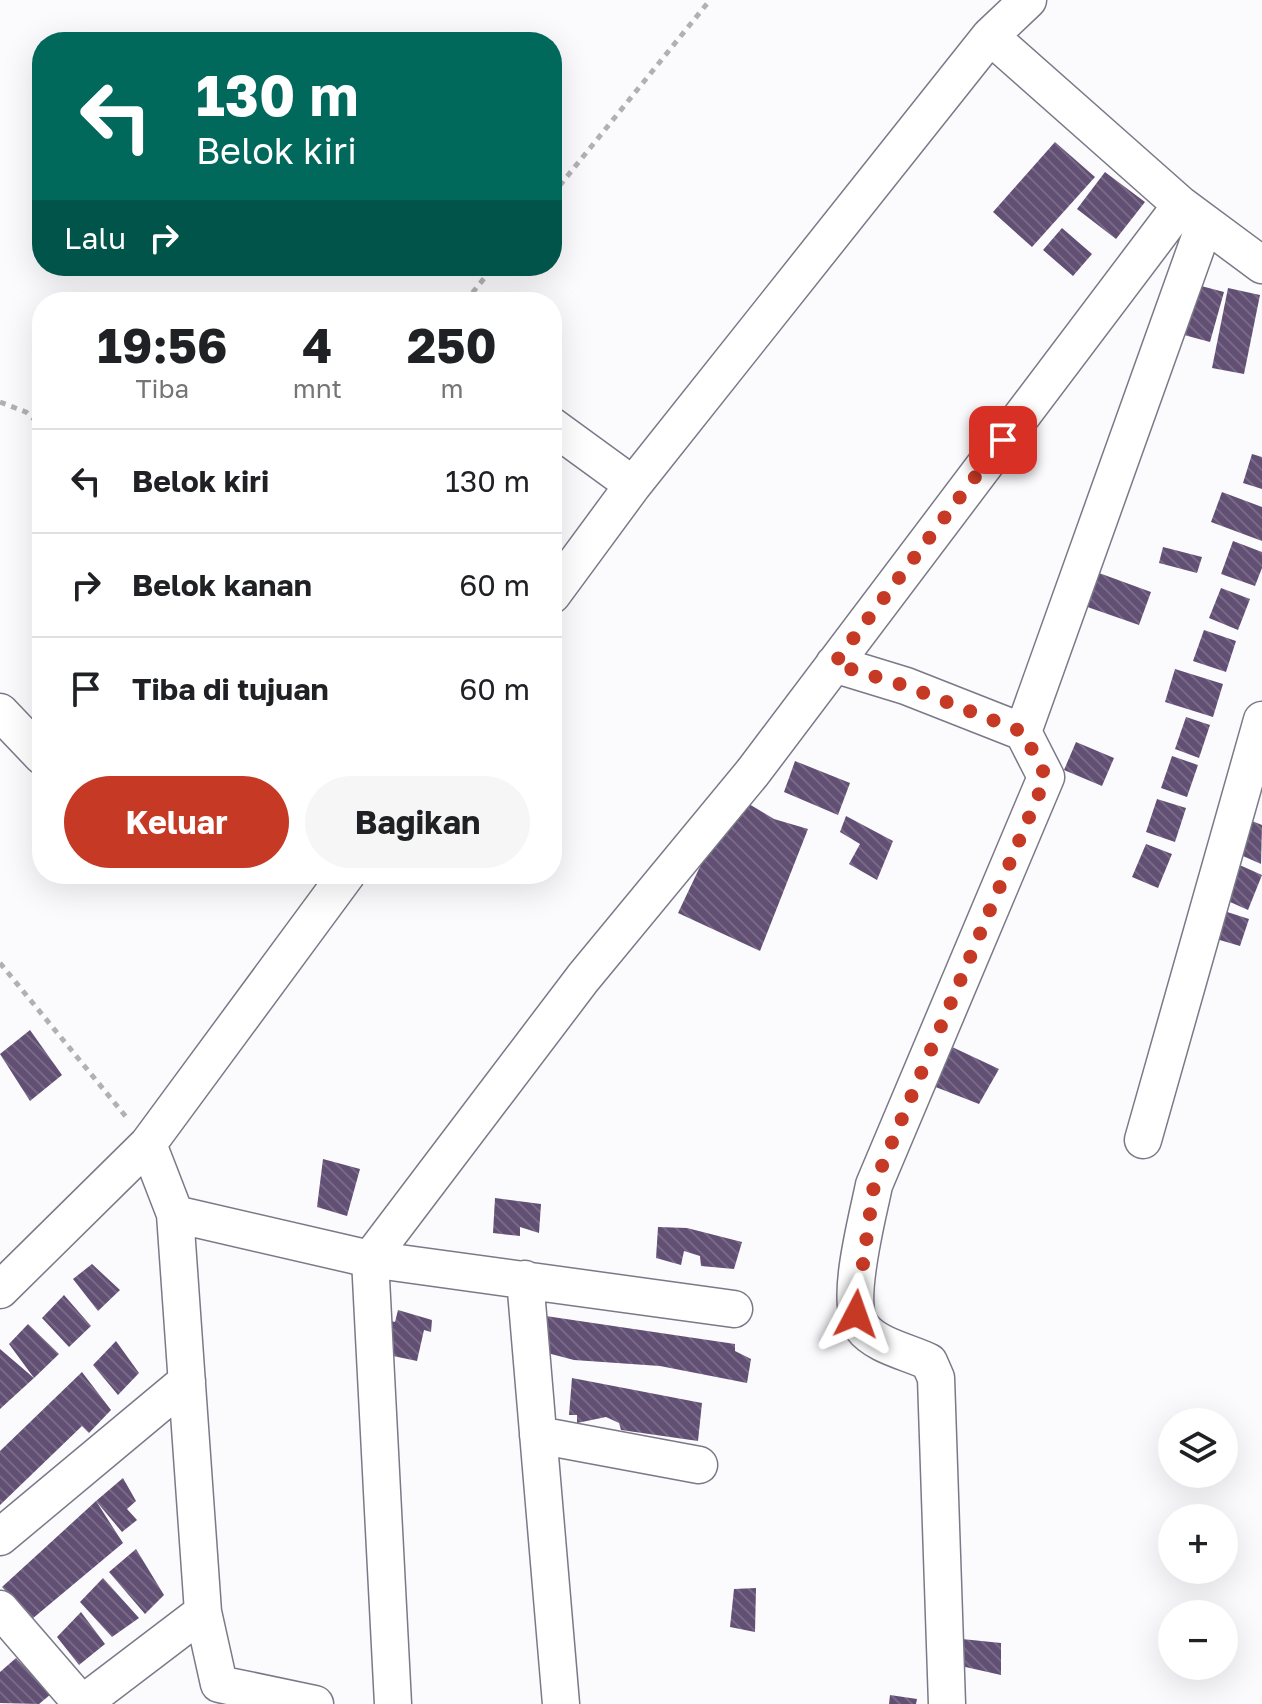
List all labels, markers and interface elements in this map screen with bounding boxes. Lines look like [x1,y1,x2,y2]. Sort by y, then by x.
text: 130 m [196,61,358,128]
icon: left [64,64,168,168]
text: Belok kiri [196,129,357,172]
icon: right [142,216,186,260]
text: Lalu [64,220,126,256]
text: 19:56 [97,316,228,374]
text: 4 [302,316,332,374]
text: 250 [407,316,497,374]
text: Tiba [135,373,189,404]
text: mnt [293,373,342,404]
text: m [440,373,463,404]
pin [969,406,1037,474]
icon: arrive [981,418,1025,462]
icon: left [64,459,108,503]
text: Belok kiri [132,463,269,499]
text: 130 m [445,463,530,499]
icon: right [64,563,108,607]
text: Belok kanan [132,567,312,603]
text: 60 m [459,567,530,603]
icon: arrive [64,667,108,711]
text: Tiba di tujuan [132,671,329,707]
text: 60 m [459,671,530,707]
button: Keluar [64,776,289,868]
button: Bagikan [305,776,530,868]
position arrow [814,1272,898,1356]
map controls [1158,1408,1238,1680]
button: layers [1158,1408,1238,1488]
button: + [1158,1504,1238,1584]
button: − [1158,1600,1238,1680]

